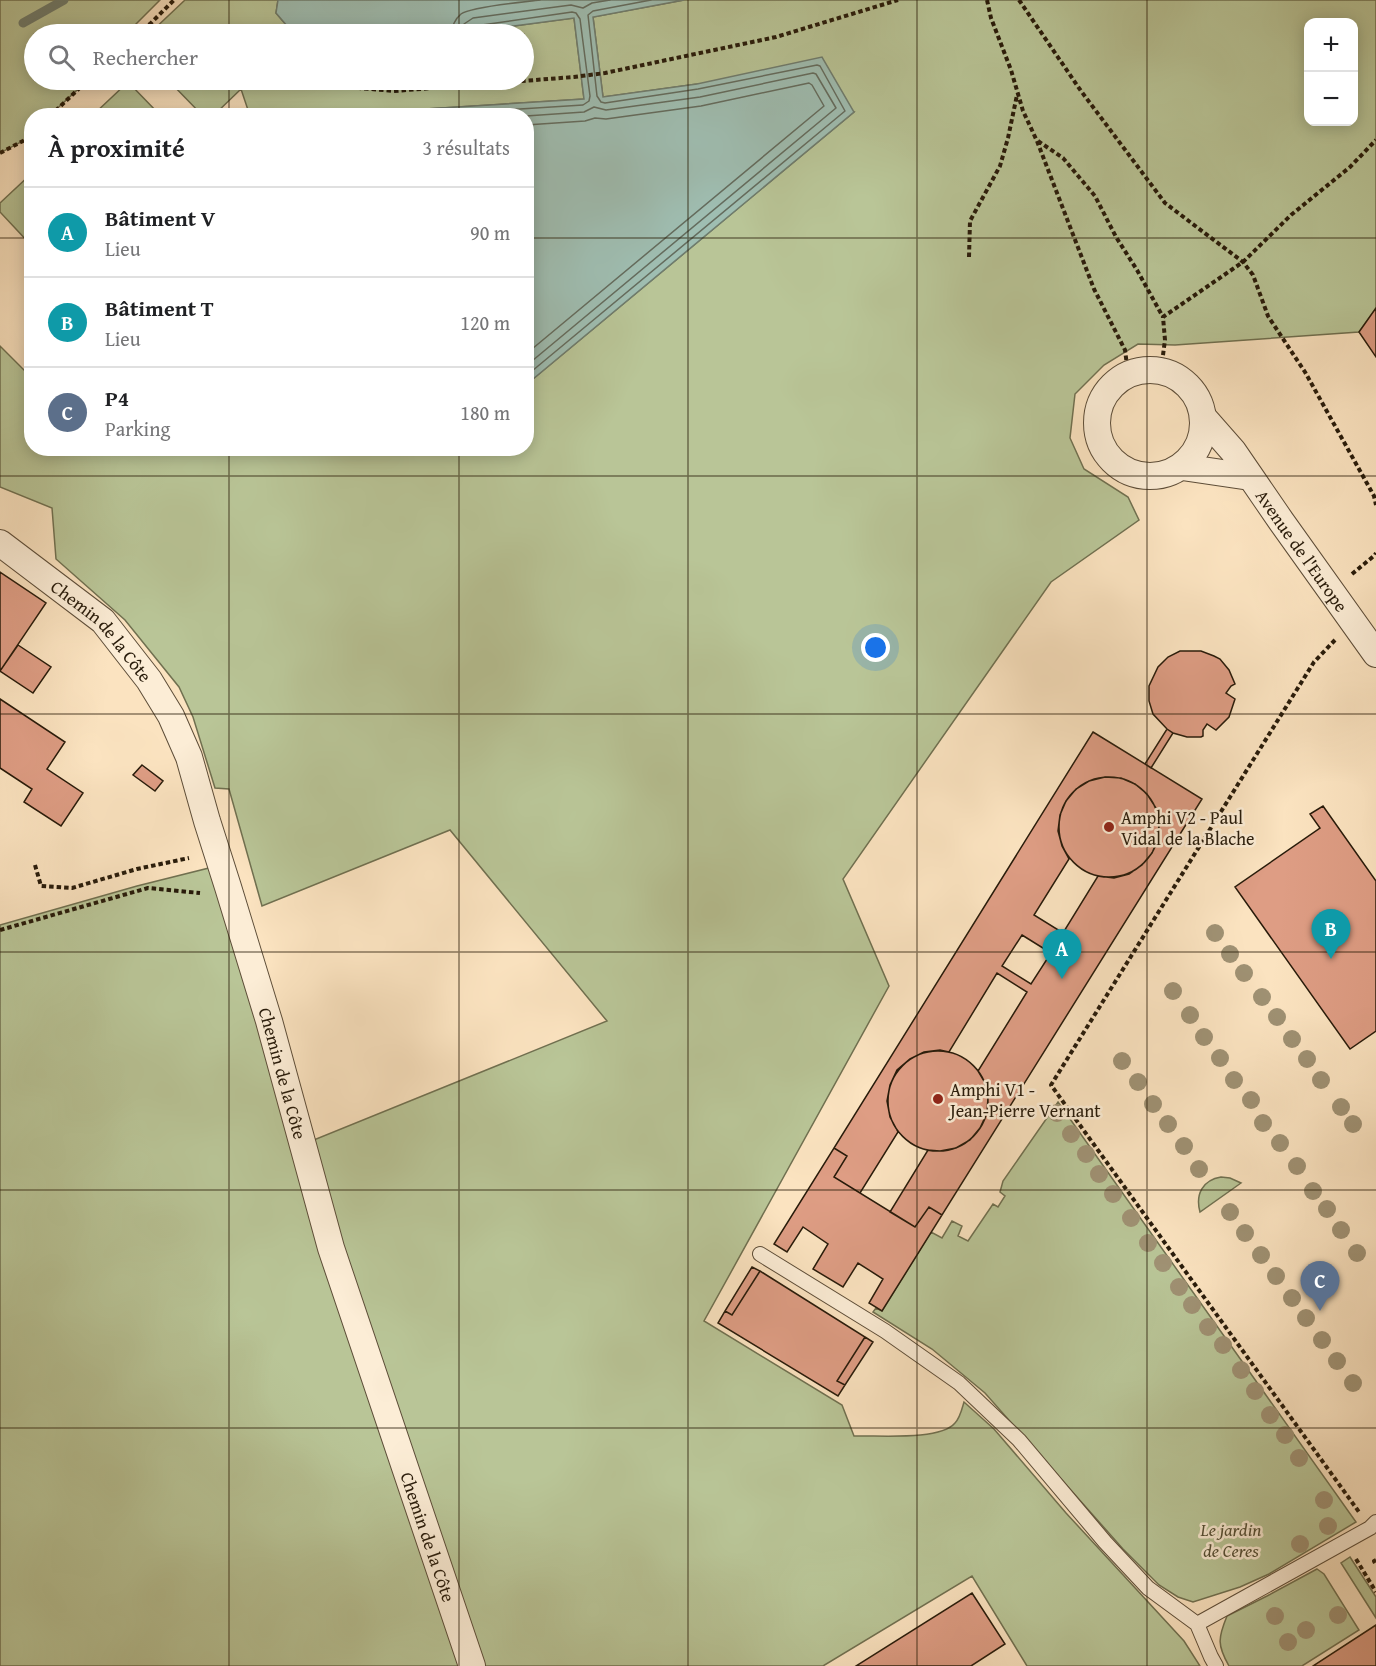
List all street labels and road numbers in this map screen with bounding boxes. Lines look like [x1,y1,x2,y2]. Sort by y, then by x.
street label: Avenue de l'Europe [1249,484,1355,617]
street label: Chemin de la Côte [45,573,159,687]
street label: Chemin de la Côte [252,1004,314,1142]
street label: Chemin de la Côte [394,1468,463,1605]

